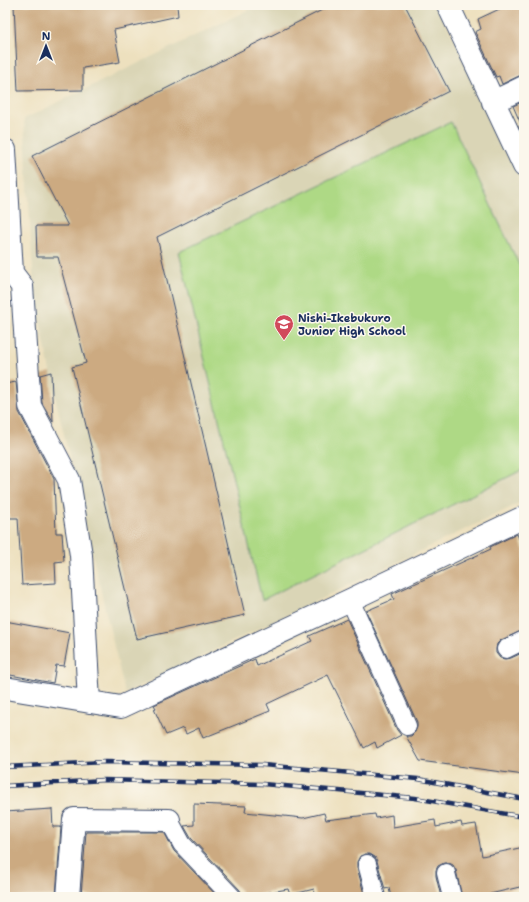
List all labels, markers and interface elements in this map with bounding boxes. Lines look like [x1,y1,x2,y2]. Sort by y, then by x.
north arrow [26,26,66,66]
text: N [42,29,51,44]
place label: Nishi-Ikebukuro Junior High School [298,311,406,339]
school or university icon: Nishi-Ikebukuro Junior High School [273,313,295,341]

